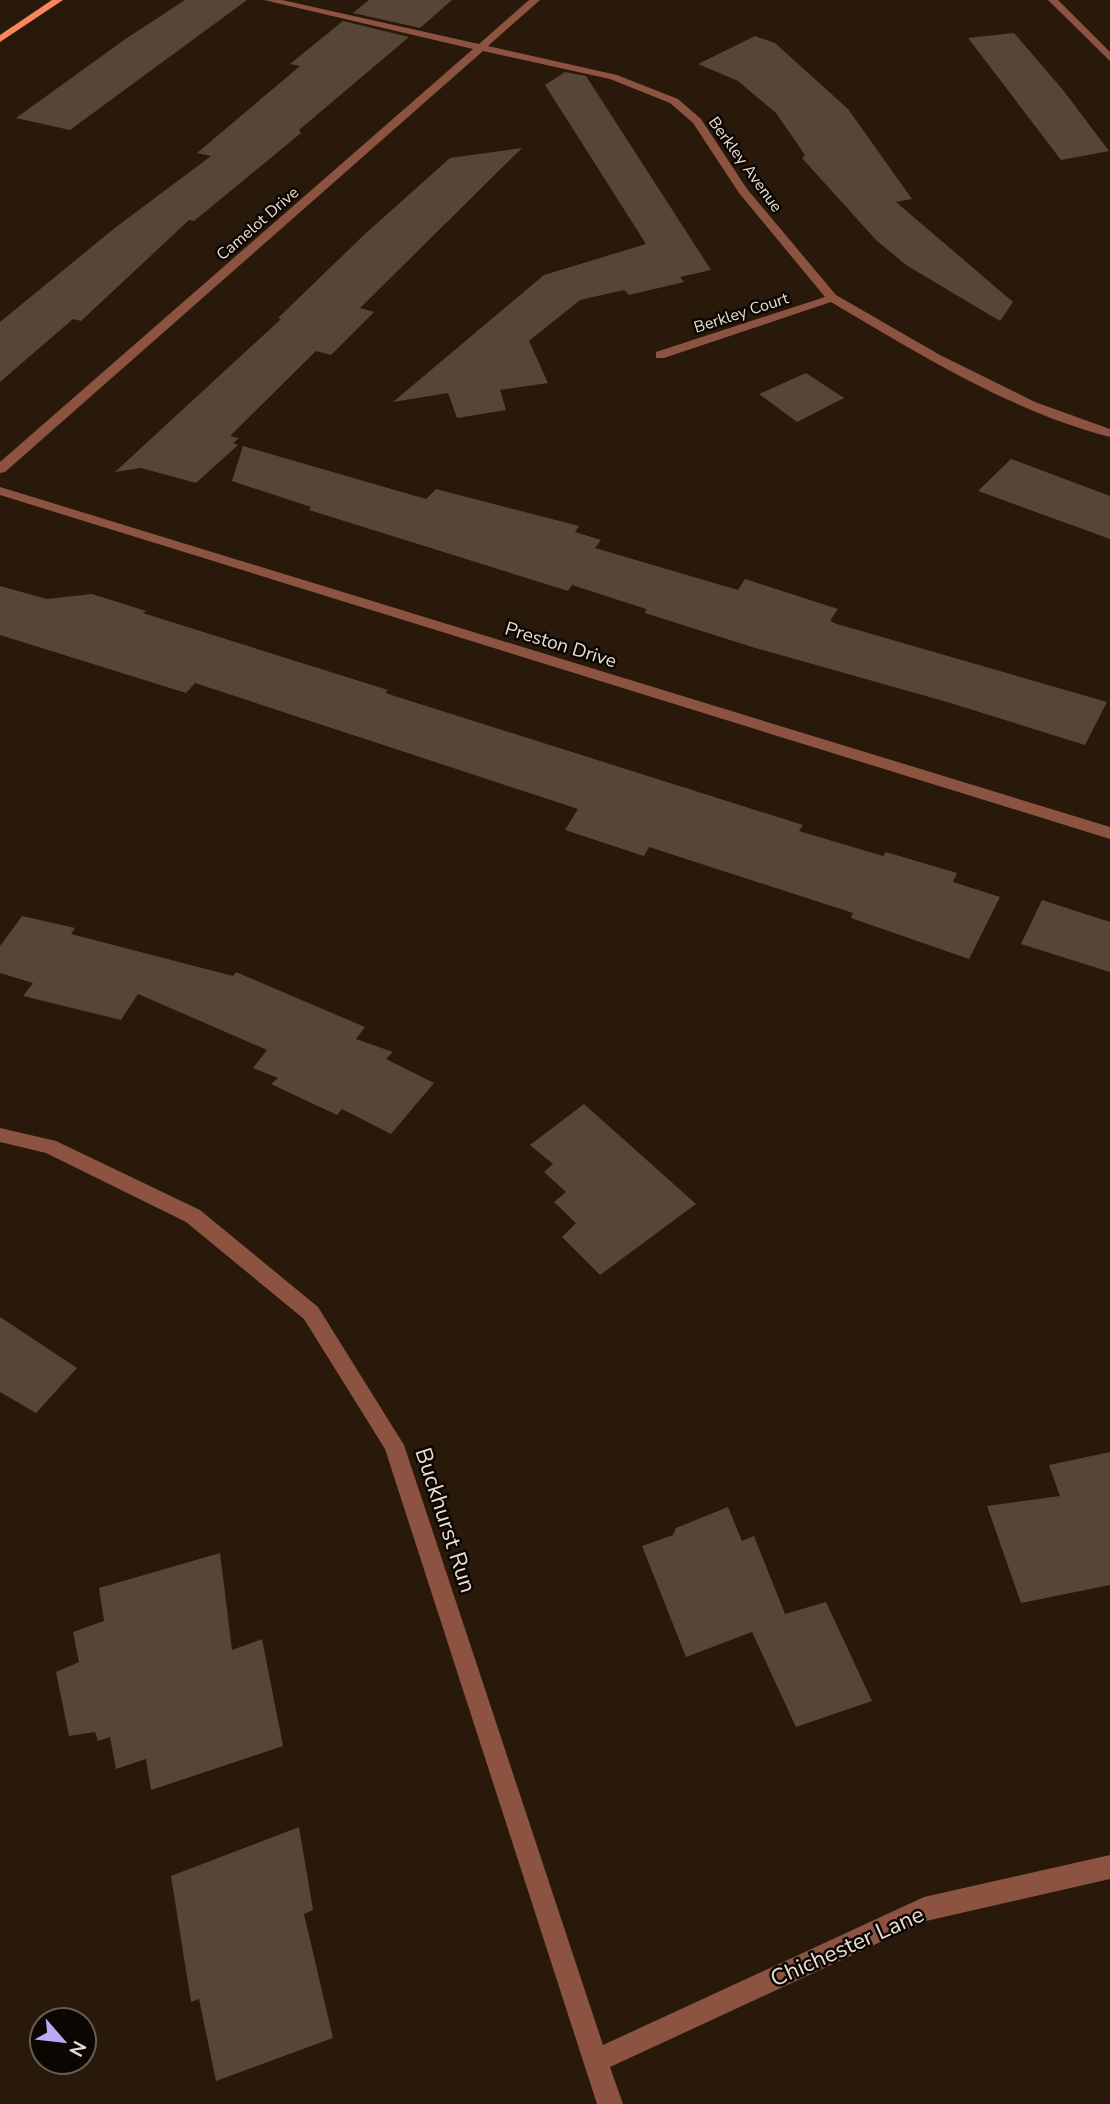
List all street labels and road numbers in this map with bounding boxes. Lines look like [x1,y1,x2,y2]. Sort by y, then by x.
street label: Berkley Avenue [703,112,787,217]
street label: Camelot Drive [212,182,303,266]
street label: Berkley Court [691,287,792,339]
street label: Preston Drive [502,616,620,674]
street label: Buckhurst Run [407,1444,484,1597]
street label: Chichester Lane [765,1899,929,1994]

